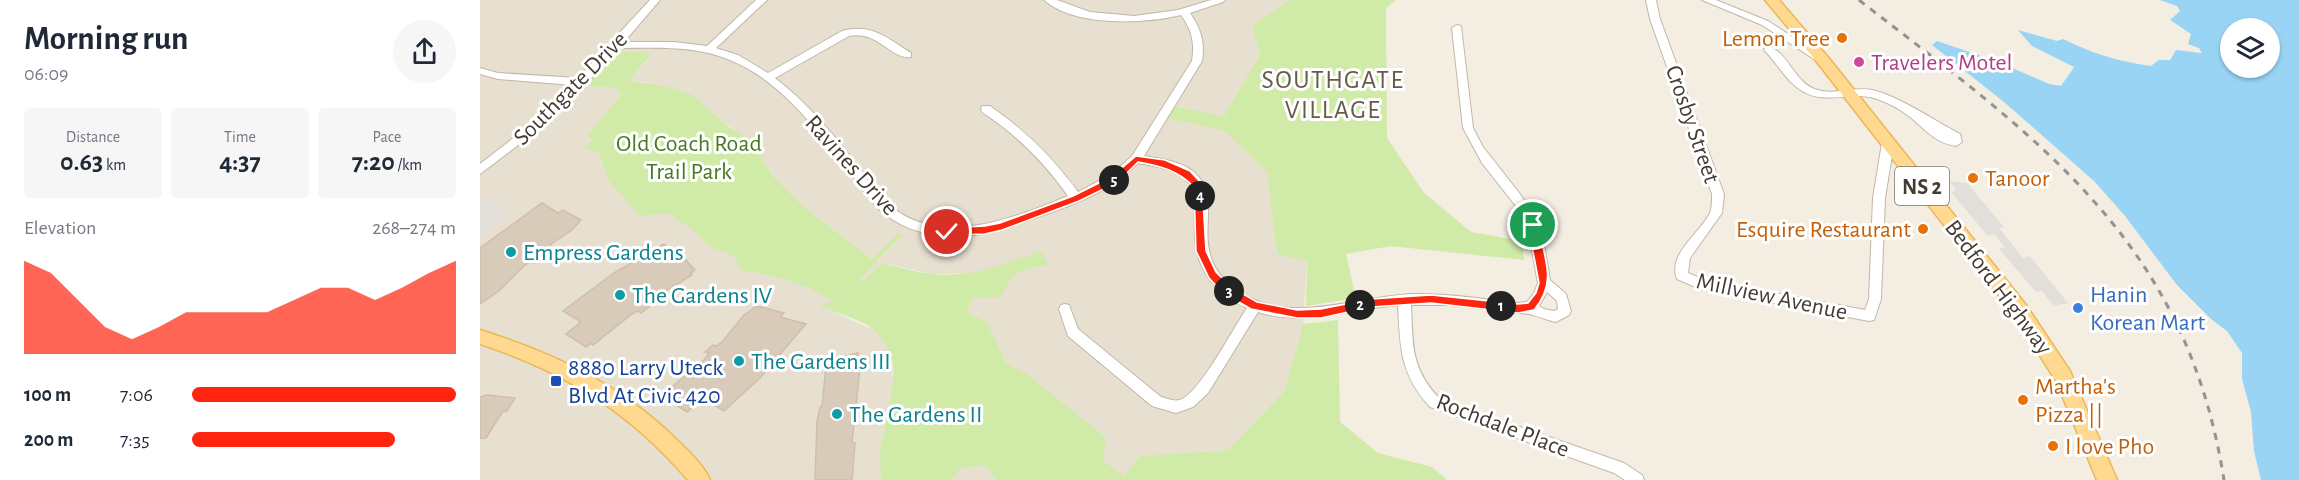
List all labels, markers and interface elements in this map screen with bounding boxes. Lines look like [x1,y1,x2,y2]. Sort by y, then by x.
map controls [2220,18,2280,78]
button: layers [2220,18,2280,78]
button: share [393,20,456,83]
text: Morning run [24,23,188,56]
street label: Southgate Drive [509,27,632,150]
place label: Lemon Tree [1722,27,1830,51]
marker: Lemon Tree [1835,31,1849,45]
place label: Travelers Motel [1871,51,2013,75]
marker: Travelers Motel [1852,55,1866,69]
street label: Crosby Street [1661,62,1724,187]
text: 06:09 [24,64,69,84]
district label: SOUTHGATE VILLAGE [1261,67,1405,123]
street label: Ravines Drive [800,111,902,220]
text: Distance [66,129,120,145]
text: Time [224,129,256,145]
text: Pace [373,129,401,145]
park label: Old Coach Road Trail Park [616,132,762,184]
text: 0.63 [60,149,103,175]
text: 4:37 [219,149,261,175]
text: 7:20 [352,149,395,175]
text: km [103,157,126,173]
text: /km [395,157,422,173]
pin: 5 [1099,165,1129,195]
road number: NS 2 [1895,167,1949,205]
place label: Tanoor [1985,167,2050,191]
marker: Tanoor [1966,171,1980,185]
text: 5 [1111,172,1117,188]
pin: 4 [1185,181,1215,211]
text: 4 [1196,188,1204,204]
pin [1507,199,1558,250]
pin [921,206,972,257]
icon: arrive [1516,208,1549,241]
icon: check [930,215,963,248]
street label: Bedford Highway [1940,216,2056,359]
text: Elevation [24,218,96,238]
text: 268–274 m [372,218,456,238]
place label: Esquire Restaurant [1736,218,1911,242]
marker: Esquire Restaurant [1916,222,1930,236]
place label: Empress Gardens [523,241,684,265]
marker: Empress Gardens [504,245,518,259]
street label: Millview Avenue [1694,269,1849,325]
pin: 3 [1214,276,1244,306]
text: 3 [1226,283,1232,299]
place label: Hanin Korean Mart [2090,283,2205,335]
place label: The Gardens IV [632,284,773,308]
marker: The Gardens IV [613,288,627,302]
pin: 2 [1345,290,1375,320]
pin: 1 [1486,291,1516,321]
text: 2 [1356,297,1364,313]
text: 1 [1498,298,1504,314]
marker: Hanin Korean Mart [2071,301,2085,315]
place label: The Gardens III [751,350,891,374]
marker: The Gardens III [732,354,746,368]
place label: 8880 Larry Uteck Blvd At Civic 420 [568,356,723,408]
marker: 8880 Larry Uteck Blvd At Civic 420 [549,374,563,388]
place label: Martha's Pizza || [2035,375,2116,428]
text: 100 m [24,385,71,405]
text: 7:06 [120,385,153,405]
street label: Rochdale Place [1433,390,1572,462]
marker: Martha's Pizza || [2016,393,2030,407]
place label: The Gardens II [849,403,982,427]
marker: The Gardens II [830,407,844,421]
text: 200 m [24,430,73,450]
text: 7:35 [120,430,150,450]
place label: I love Pho [2065,435,2154,459]
marker: I love Pho [2046,439,2060,453]

